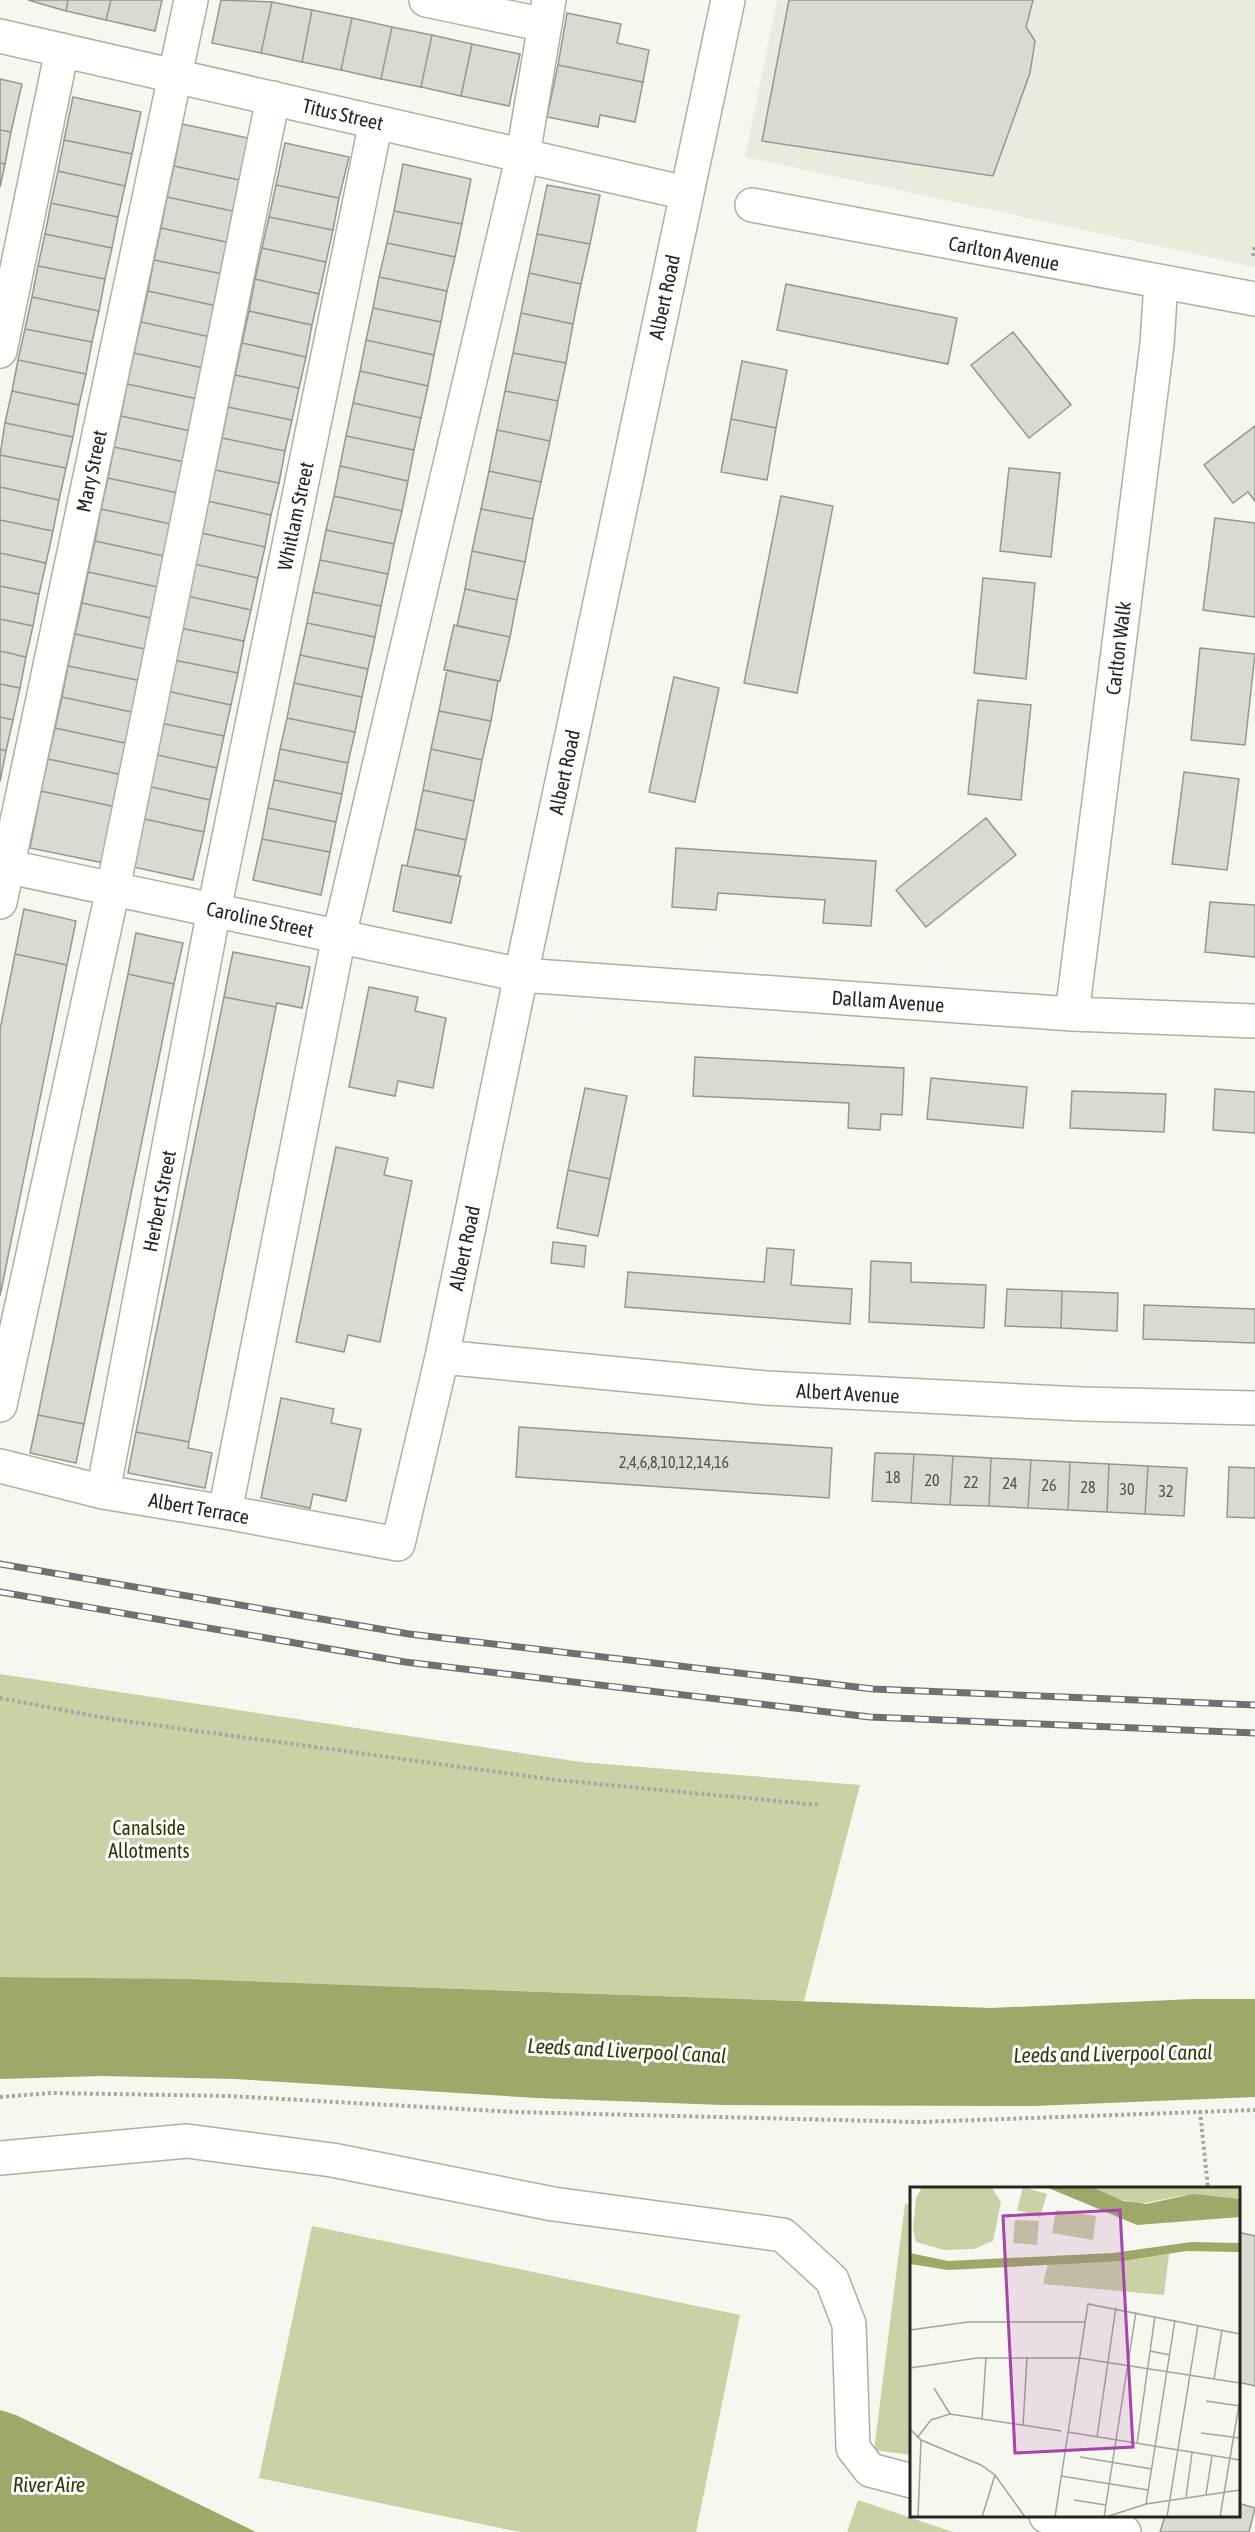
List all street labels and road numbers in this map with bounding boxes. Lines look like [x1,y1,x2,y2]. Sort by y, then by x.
street label: Titus Street [300,94,386,134]
street label: Carlton Avenue [947,231,1061,275]
street label: Albert Road [644,253,684,341]
street label: Mary Street [71,428,111,514]
street label: Whitlam Street [272,459,318,572]
street label: Carlton Walk [1101,600,1135,696]
street label: Albert Road [544,728,584,816]
street label: Caroline Street [204,896,316,942]
street label: Dallam Avenue [831,986,945,1016]
street label: Herbert Street [138,1148,180,1254]
street label: Albert Road [444,1204,484,1292]
street label: Albert Avenue [796,1379,900,1407]
street label: Albert Terrace [147,1488,251,1528]

